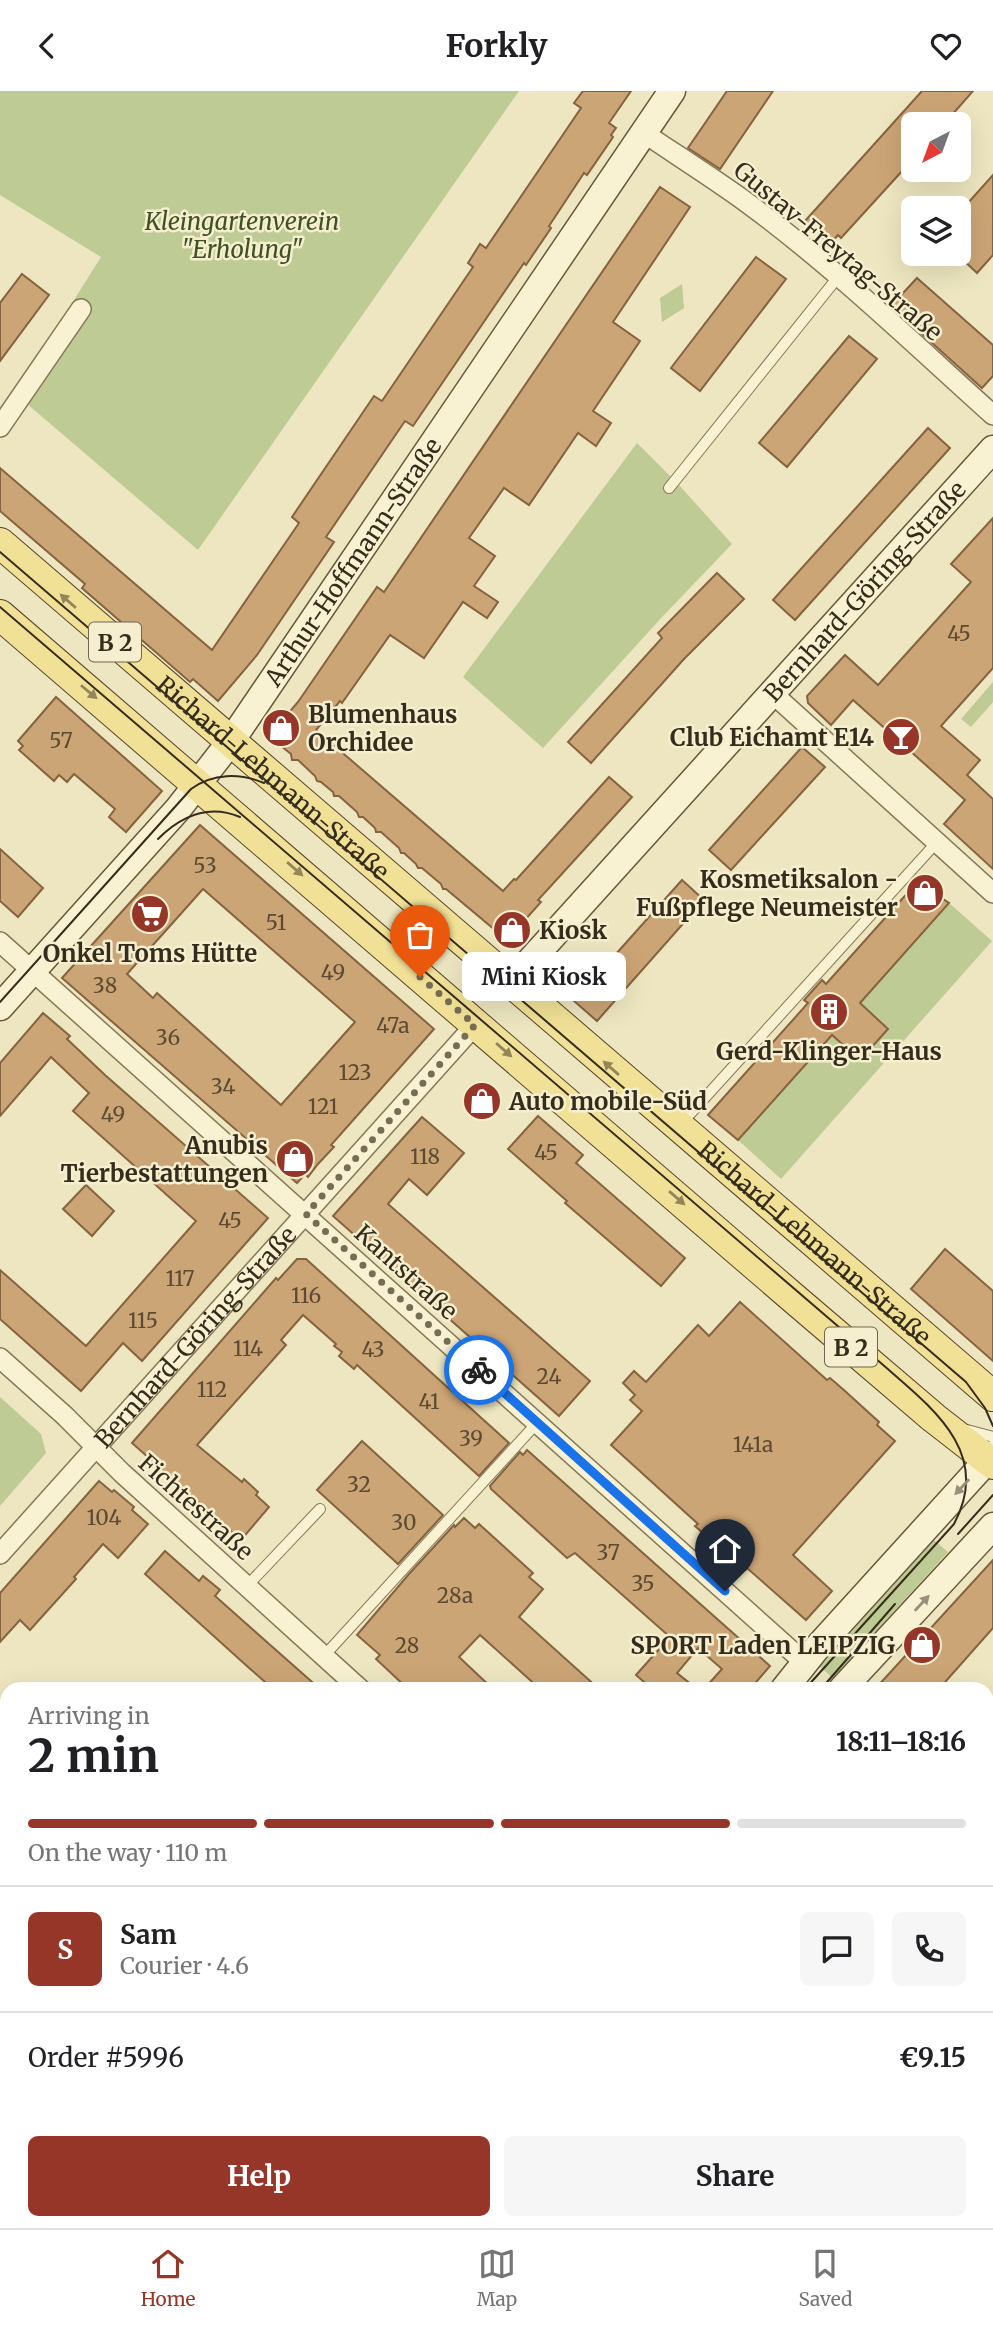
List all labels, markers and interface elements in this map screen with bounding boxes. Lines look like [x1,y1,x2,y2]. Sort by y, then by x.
text: Forkly [446,26,547,66]
icon: back [28,27,66,65]
icon: heart [927,27,965,65]
north arrow [901,112,971,182]
map controls [901,112,971,266]
street label: Gustav-Freytag-Straße [727,155,949,347]
button: layers [901,196,971,266]
park label: Kleingartenverein "Erholung" [144,206,339,265]
street label: Arthur-Hoffmann-Straße [257,432,448,693]
street label: Bernhard-Göring-Straße [757,474,972,708]
one-way arrow [59,594,76,609]
house number: 45 [947,620,971,647]
road number: B 2 [89,622,141,661]
street label: Richard-Lehmann-Straße [150,669,396,886]
one-way arrow [80,684,97,699]
place label: Blumenhaus Orchidee [308,699,457,758]
shop icon: Blumenhaus Orchidee [260,707,302,749]
bar icon: Club Eichamt E14 [880,716,922,758]
place label: Club Eichamt E14 [670,722,874,753]
house number: 57 [49,727,73,754]
house number: 53 [193,852,217,879]
one-way arrow [286,861,304,877]
place label: Kosmetiksalon - Fußpflege Neumeister [636,864,898,923]
shop icon: Kosmetiksalon - Fußpflege Neumeister [904,872,946,914]
supermarket icon: Onkel Toms Hütte [129,893,171,935]
pin [390,905,450,977]
house number: 51 [266,909,286,936]
shop icon: Kiosk [491,909,533,951]
place label: Kiosk [539,915,607,946]
icon: bag [401,916,439,954]
place label: Onkel Toms Hütte [43,938,257,969]
callout: Mini Kiosk [462,953,626,1001]
house number: 49 [321,959,345,986]
text: Mini Kiosk [481,962,607,991]
house number: 38 [93,972,117,999]
building icon: Gerd-Klinger-Haus [808,991,850,1033]
house number: 47a [376,1012,410,1039]
house number: 36 [156,1024,180,1051]
place label: Gerd-Klinger-Haus [716,1036,942,1067]
one-way arrow [496,1042,513,1057]
house number: 123 [339,1059,371,1086]
one-way arrow [602,1060,620,1076]
house number: 34 [211,1073,235,1100]
shop icon: Auto mobile-Süd [461,1080,503,1122]
place label: Auto mobile-Süd [508,1086,707,1117]
house number: 121 [308,1093,338,1120]
house number: 49 [101,1101,125,1128]
place label: Anubis Tierbestattungen [61,1130,268,1189]
street label: Richard-Lehmann-Straße [692,1134,938,1352]
shop icon: Anubis Tierbestattungen [274,1138,316,1180]
house number: 45 [534,1139,558,1166]
house number: 118 [410,1143,440,1170]
one-way arrow [668,1190,686,1206]
house number: 45 [218,1207,242,1234]
street label: Kantstraße [348,1218,464,1326]
street label: Bernhard-Göring-Straße [88,1219,303,1454]
house number: 117 [165,1265,195,1292]
house number: 116 [291,1282,321,1309]
house number: 115 [128,1307,158,1334]
road number: B 2 [825,1327,877,1366]
house number: 114 [233,1335,263,1362]
courier [444,1335,514,1405]
house number: 43 [361,1336,385,1363]
icon: bike [460,1351,498,1389]
house number: 24 [537,1363,561,1390]
house number: 112 [197,1376,227,1403]
house number: 41 [419,1388,439,1415]
house number: 39 [459,1425,483,1452]
house number: 141a [733,1431,773,1458]
street label: Fichtestraße [132,1447,260,1567]
house number: 32 [347,1471,371,1498]
one-way arrow [954,1478,970,1495]
house number: 104 [87,1504,121,1531]
house number: 30 [391,1509,417,1536]
pin [695,1519,755,1591]
icon: home [706,1530,744,1568]
house number: 37 [596,1539,620,1566]
house number: 35 [631,1570,655,1597]
house number: 28a [437,1582,473,1609]
one-way arrow [914,1595,930,1612]
shop icon: SPORT Laden LEIPZIG [901,1624,943,1666]
place label: SPORT Laden LEIPZIG [630,1630,895,1661]
house number: 28 [395,1632,419,1659]
text: Arriving in [28,1701,150,1730]
text: 18:11–18:16 [836,1725,966,1758]
text: 2 min [28,1727,159,1785]
text: On the way · 110 m [28,1838,227,1867]
button: chat [800,1912,874,1986]
button: phone [892,1912,966,1986]
text: Sam [120,1918,177,1951]
text: S [57,1933,73,1966]
text: Courier · 4.6 [120,1951,249,1980]
text: Order #5996 [28,2041,184,2074]
text: €9.15 [899,2041,966,2074]
button: Help [28,2136,490,2216]
button: Share [504,2136,966,2216]
tab: Home [141,2245,195,2311]
tab: Map [477,2245,517,2311]
tab: Saved [798,2245,852,2311]

